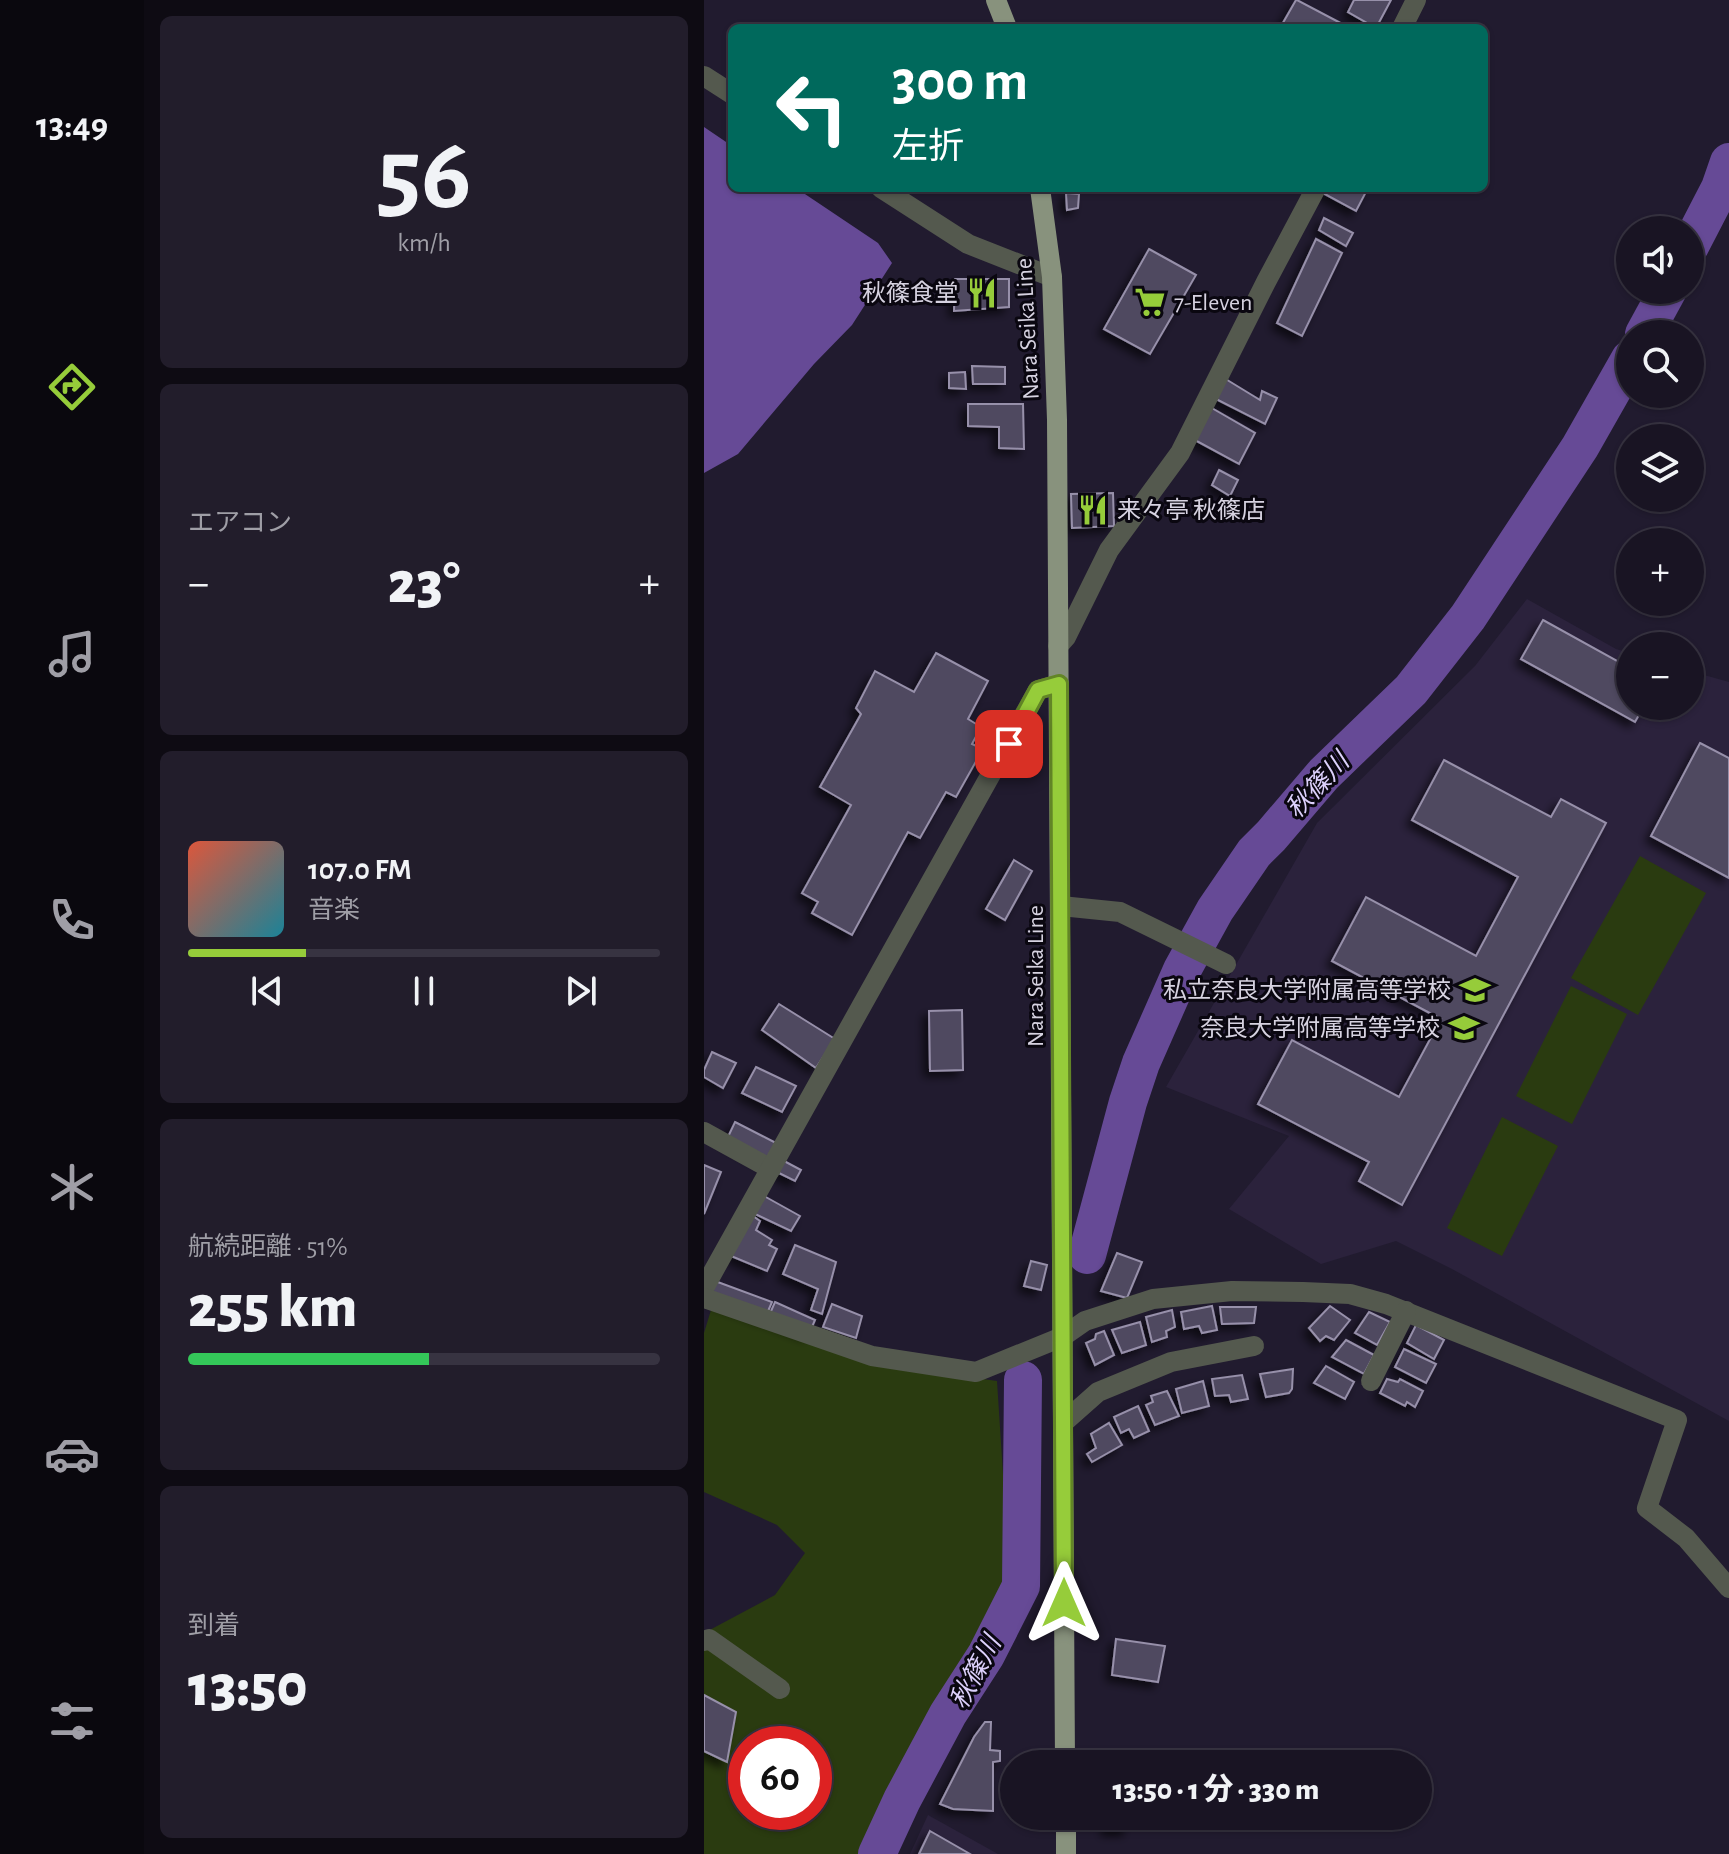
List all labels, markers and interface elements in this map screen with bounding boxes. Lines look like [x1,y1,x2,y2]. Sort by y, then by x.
text: 300 m [892,54,1028,110]
icon: left [760,56,864,160]
text: 13:49 [36,108,108,144]
text: 56 [376,124,472,228]
text: 左折 [892,129,964,165]
map controls [1616,216,1704,720]
button: sound [1616,216,1704,304]
text: km/h [397,230,451,256]
street label: Nara Seika Line [1012,258,1044,400]
restaurant icon: 秋篠食堂 [965,276,999,310]
place label: 秋篠食堂 [862,280,958,306]
supermarket icon: 7-Eleven [1133,285,1167,319]
place label: 7-Eleven [1174,291,1252,315]
button: search [1616,320,1704,408]
icon: directions [44,359,100,415]
button: layers [1616,424,1704,512]
restaurant icon: 来々亭 秋篠店 [1076,493,1110,527]
place label: 来々亭 秋篠店 [1117,497,1265,523]
text: エアコン [188,510,292,536]
button: + [1616,528,1704,616]
text: 23° [388,554,460,614]
text: − [188,562,209,606]
text: + [639,562,660,606]
icon: music [44,626,100,682]
button: − [1616,632,1704,720]
pin [975,710,1043,778]
icon: arrive [987,722,1031,766]
water label: 秋篠川 [1281,745,1356,823]
text: 107.0 FM [308,855,412,885]
icon: phone [44,892,100,948]
text: 音楽 [308,897,360,923]
street label: Nara Seika Line [1024,905,1048,1047]
icon: previous [245,969,289,1013]
icon: pause [402,969,446,1013]
icon: next [559,969,603,1013]
school or university icon: 私立奈良大学附属高等学校 [1458,973,1492,1007]
place label: 私立奈良大学附属高等学校 [1163,977,1451,1003]
school or university icon: 奈良大学附属高等学校 [1447,1011,1481,1045]
place label: 奈良大学附属高等学校 [1200,1015,1440,1041]
icon: climate [44,1159,100,1215]
text: 航続距離 · 51% [188,1234,348,1260]
text: 255 km [188,1278,357,1338]
icon: car [44,1426,100,1482]
position arrow [1022,1561,1106,1645]
text: 到着 [188,1613,240,1639]
water label: 秋篠川 [945,1629,1007,1713]
text: 13:50 [188,1657,308,1717]
icon: filters [44,1693,100,1749]
speed limit sign: 60 [728,1726,832,1830]
text: 13:50 · 1 分 · 330 m [1113,1775,1319,1805]

